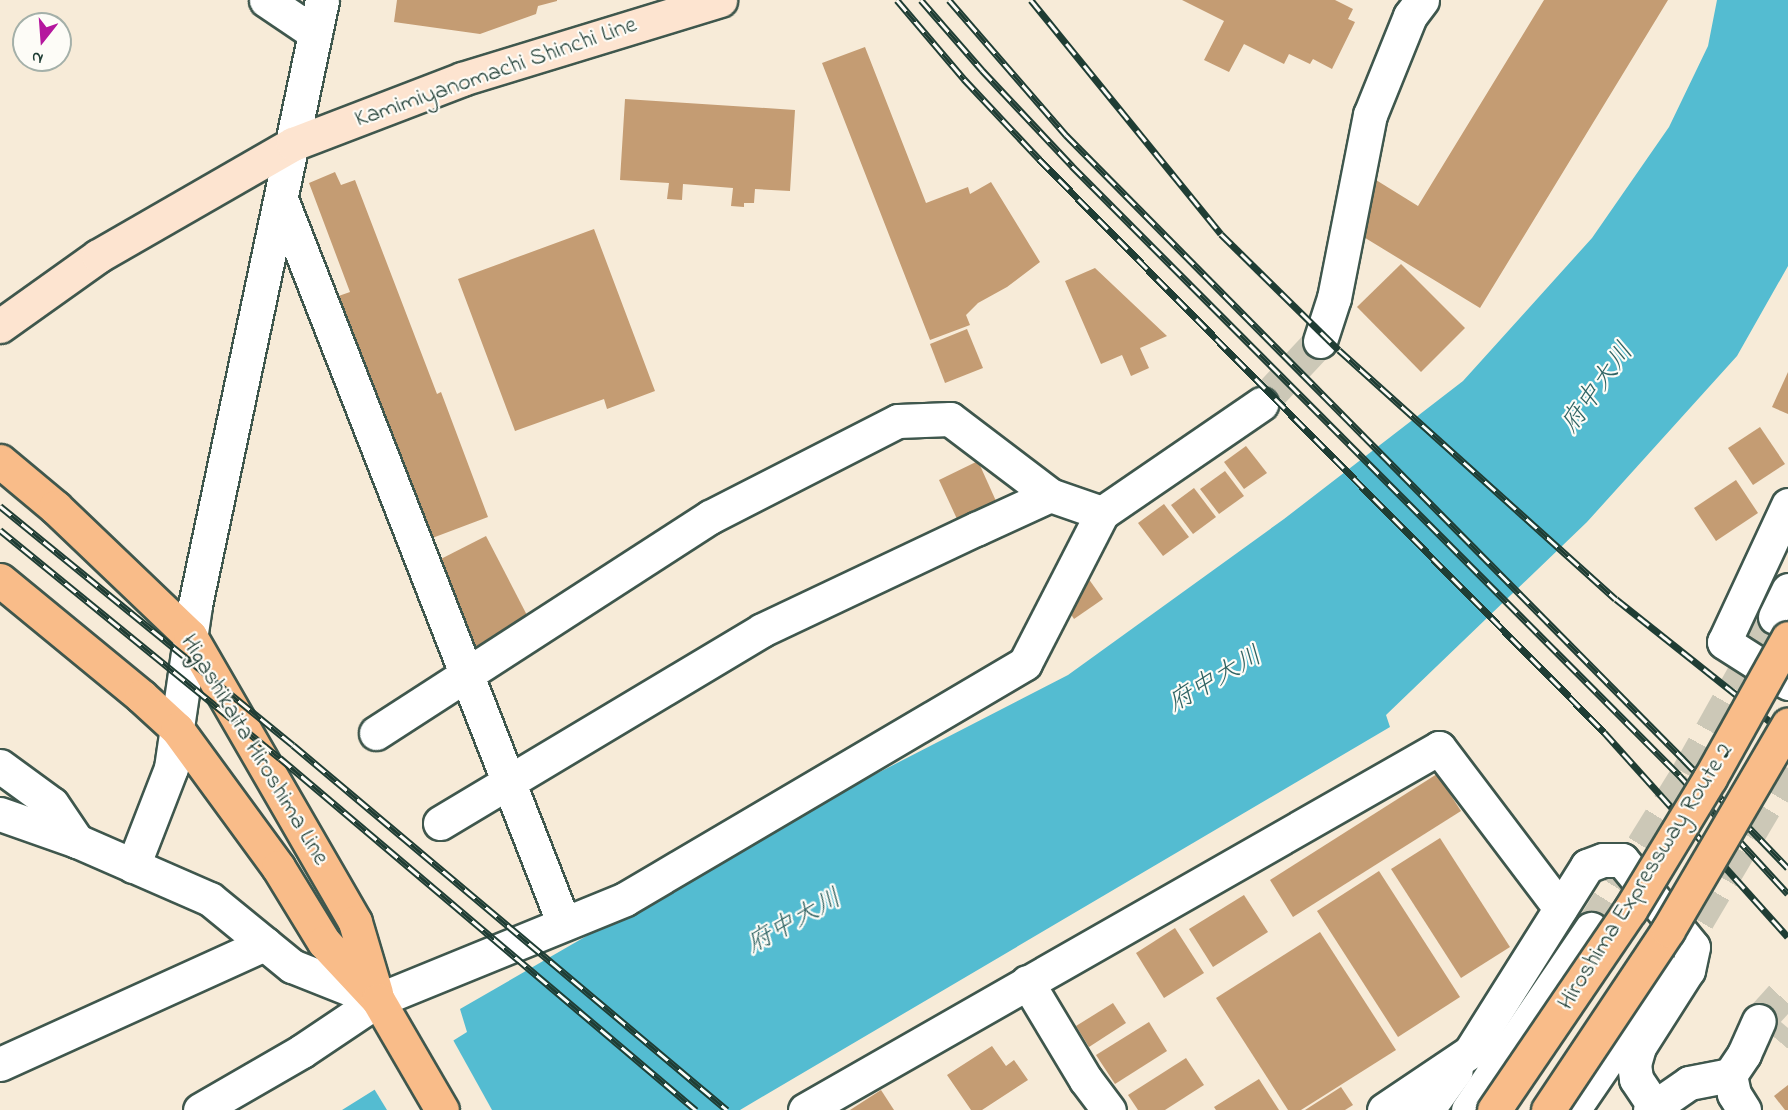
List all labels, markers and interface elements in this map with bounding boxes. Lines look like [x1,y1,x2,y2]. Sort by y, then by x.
street label: Kamimiyanomachi Shinchi Line [351,11,641,135]
north arrow [12,12,72,72]
text: N [29,44,46,70]
water label: 府中大川 [1556,338,1642,440]
street label: Higashikaita Hiroshima Line [174,629,334,871]
water label: 府中大川 [1163,641,1269,721]
street label: Hiroshima Expressway Route 2 [1552,738,1740,1016]
water label: 府中大川 [742,884,848,962]

